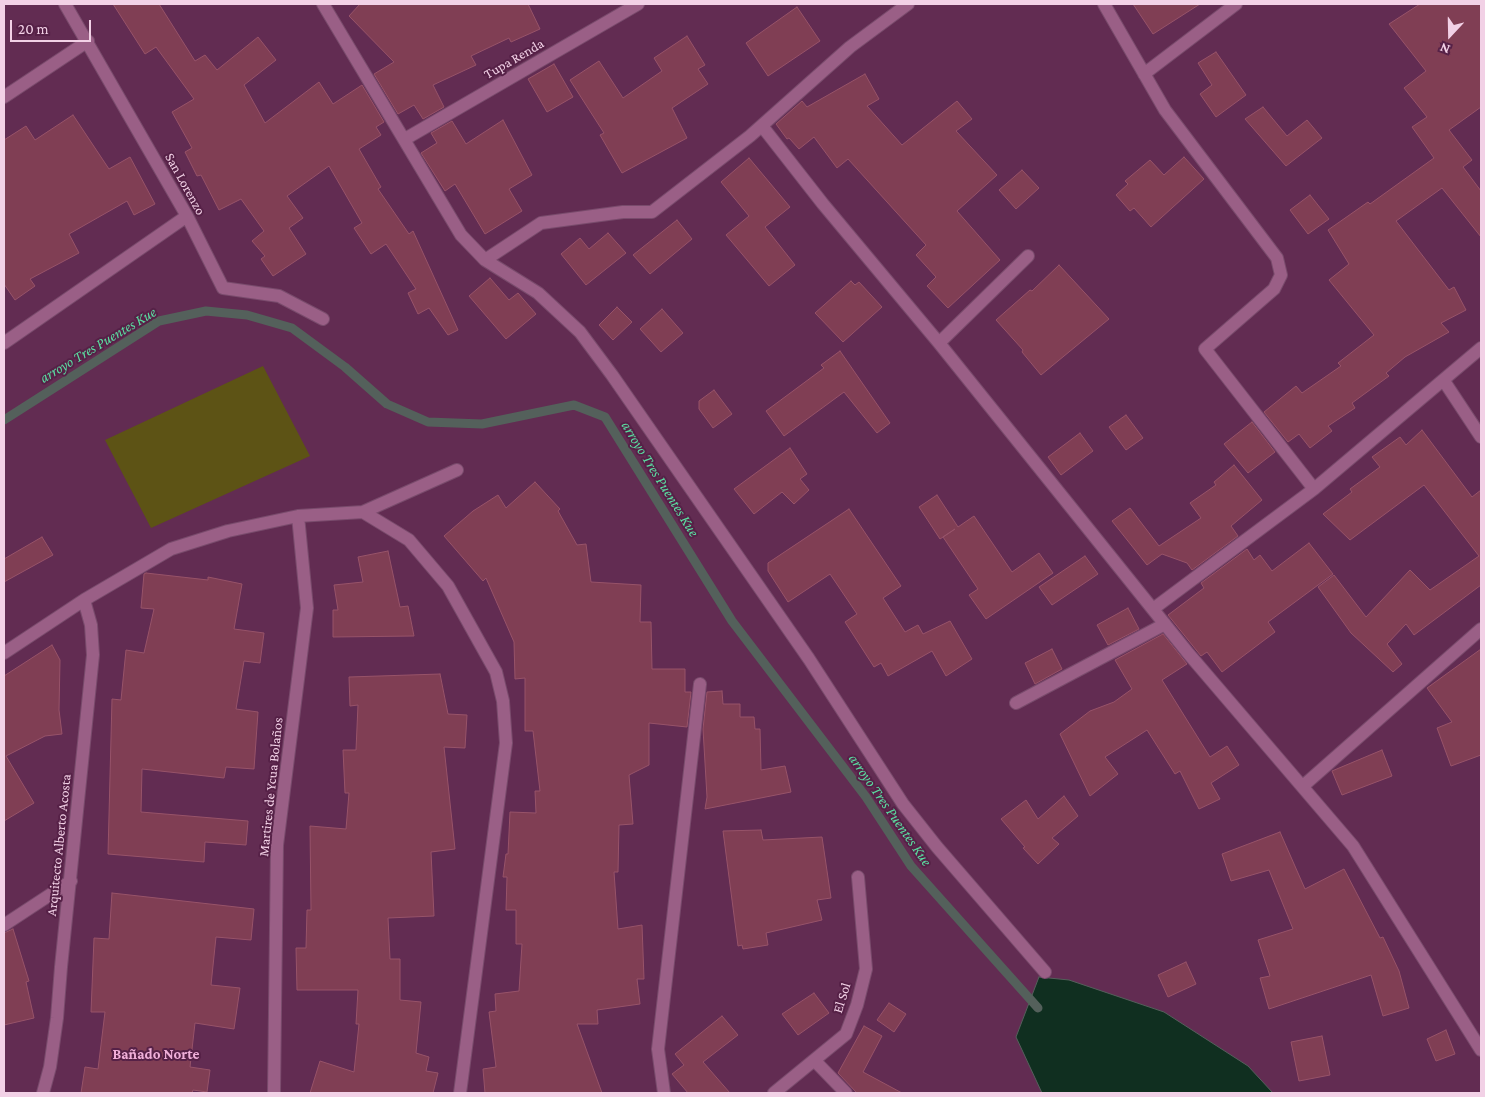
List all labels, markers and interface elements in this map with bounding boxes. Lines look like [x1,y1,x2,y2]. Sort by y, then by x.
scale bar [12,10,94,42]
north arrow [1425,10,1475,60]
text: 20 m [18,21,49,37]
street label: Tupa Renda [481,35,547,83]
text: N [1437,40,1452,58]
street label: San Lorenzo [161,150,209,218]
water label: arroyo Tres Puentes Kue [36,303,160,387]
water label: arroyo Tres Puentes Kue [617,418,703,540]
street label: Martires de Ycua Bolaños [255,717,287,857]
water label: arroyo Tres Puentes Kue [845,750,935,870]
street label: Arquitecto Alberto Acosta [43,773,75,917]
street label: El Sol [829,981,855,1015]
district label: Bañado Norte [112,1045,200,1063]

